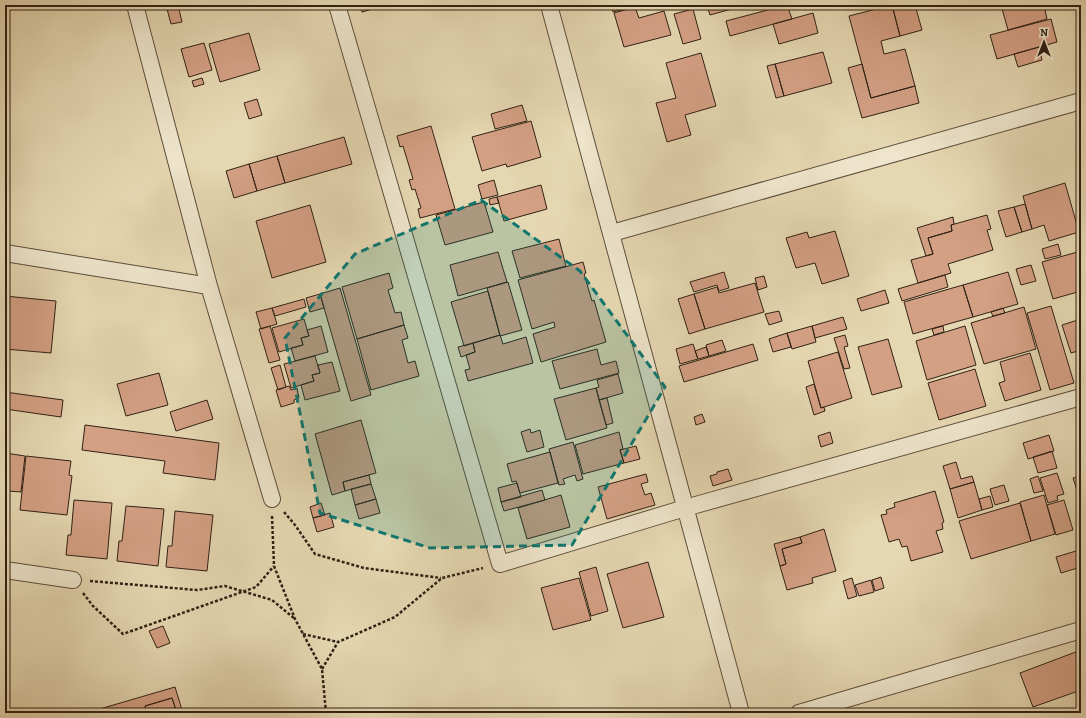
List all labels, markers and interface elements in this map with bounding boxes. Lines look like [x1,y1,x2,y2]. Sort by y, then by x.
north arrow [1024,22,1064,62]
text: N [1040,25,1048,40]

